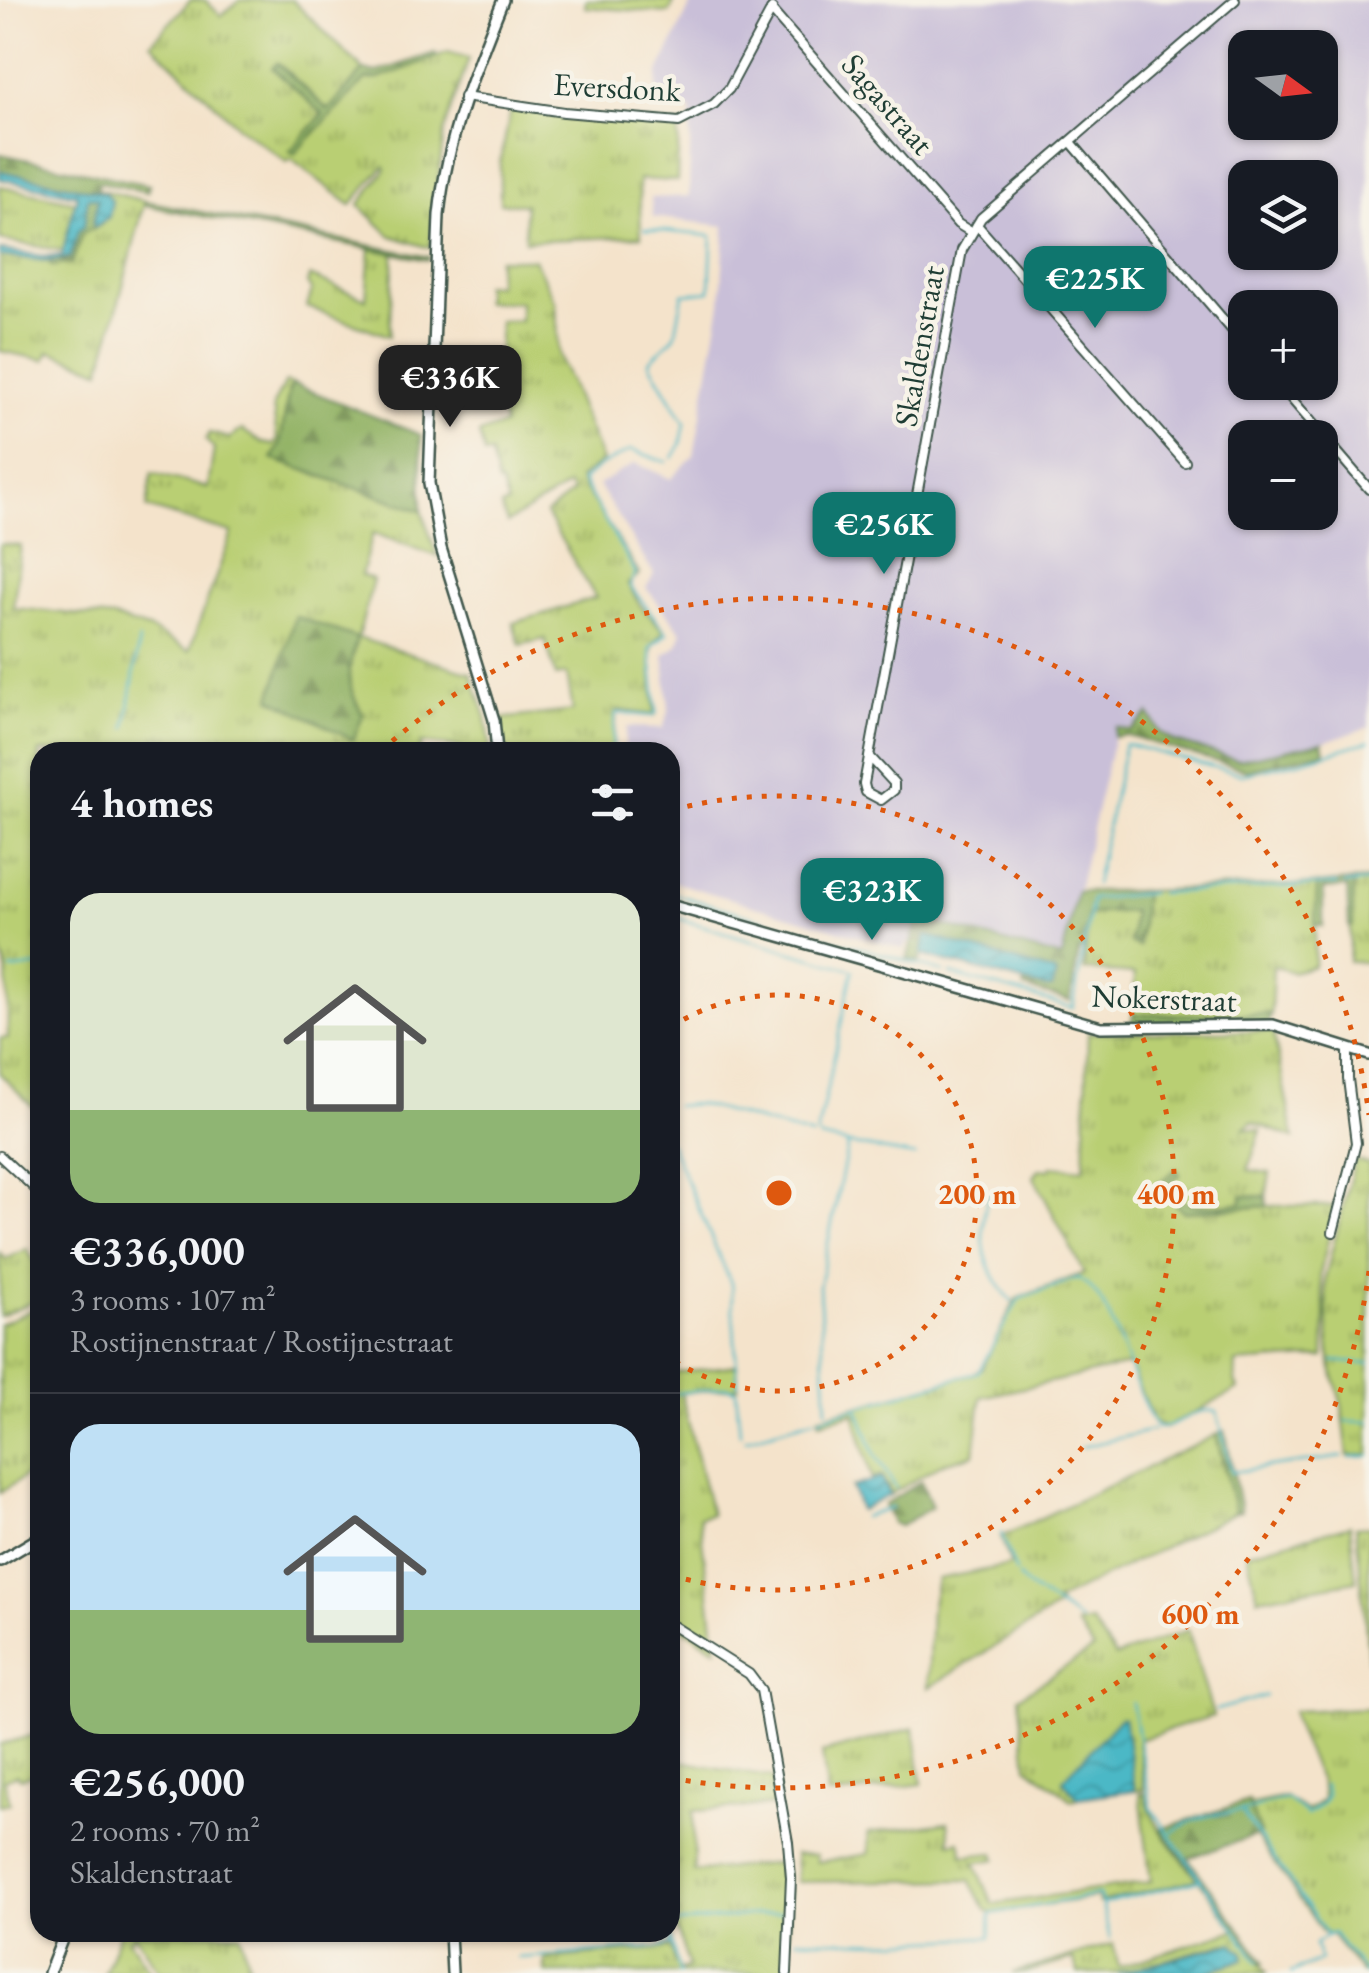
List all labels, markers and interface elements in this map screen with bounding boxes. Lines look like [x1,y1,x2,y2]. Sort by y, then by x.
north arrow [1228,30,1338,140]
map controls [1228,30,1338,530]
street label: Sagastraat [832,45,944,163]
street label: Eversdonk [552,63,683,111]
button: layers [1228,160,1338,270]
pin: €225K [1025,246,1165,331]
text: €225K [1046,257,1144,299]
street label: Skaldenstraat [884,262,954,430]
button: + [1228,290,1338,400]
pin: €336K [380,345,520,430]
text: €336K [401,356,499,398]
button: − [1228,420,1338,530]
pin: €256K [814,492,954,577]
text: €256K [835,503,933,545]
text: 4 homes [70,775,213,830]
icon: filters [585,775,640,830]
pin: €323K [802,858,942,943]
text: €323K [823,869,921,911]
icon: home [265,958,445,1138]
street label: Nokerstraat [1091,974,1237,1022]
text: 200 m [938,1174,1016,1213]
text: 400 m [1137,1174,1215,1213]
centre of rings [761,1175,797,1211]
text: €336,000 [70,1223,245,1278]
text: 3 rooms · 107 m² [70,1278,276,1320]
text: Rostijnenstraat / Rostijnestraat [70,1320,453,1362]
icon: home [265,1489,445,1669]
text: 600 m [1161,1594,1239,1633]
text: €256,000 [70,1754,245,1809]
text: 2 rooms · 70 m² [70,1809,260,1851]
text: Skaldenstraat [70,1851,233,1893]

